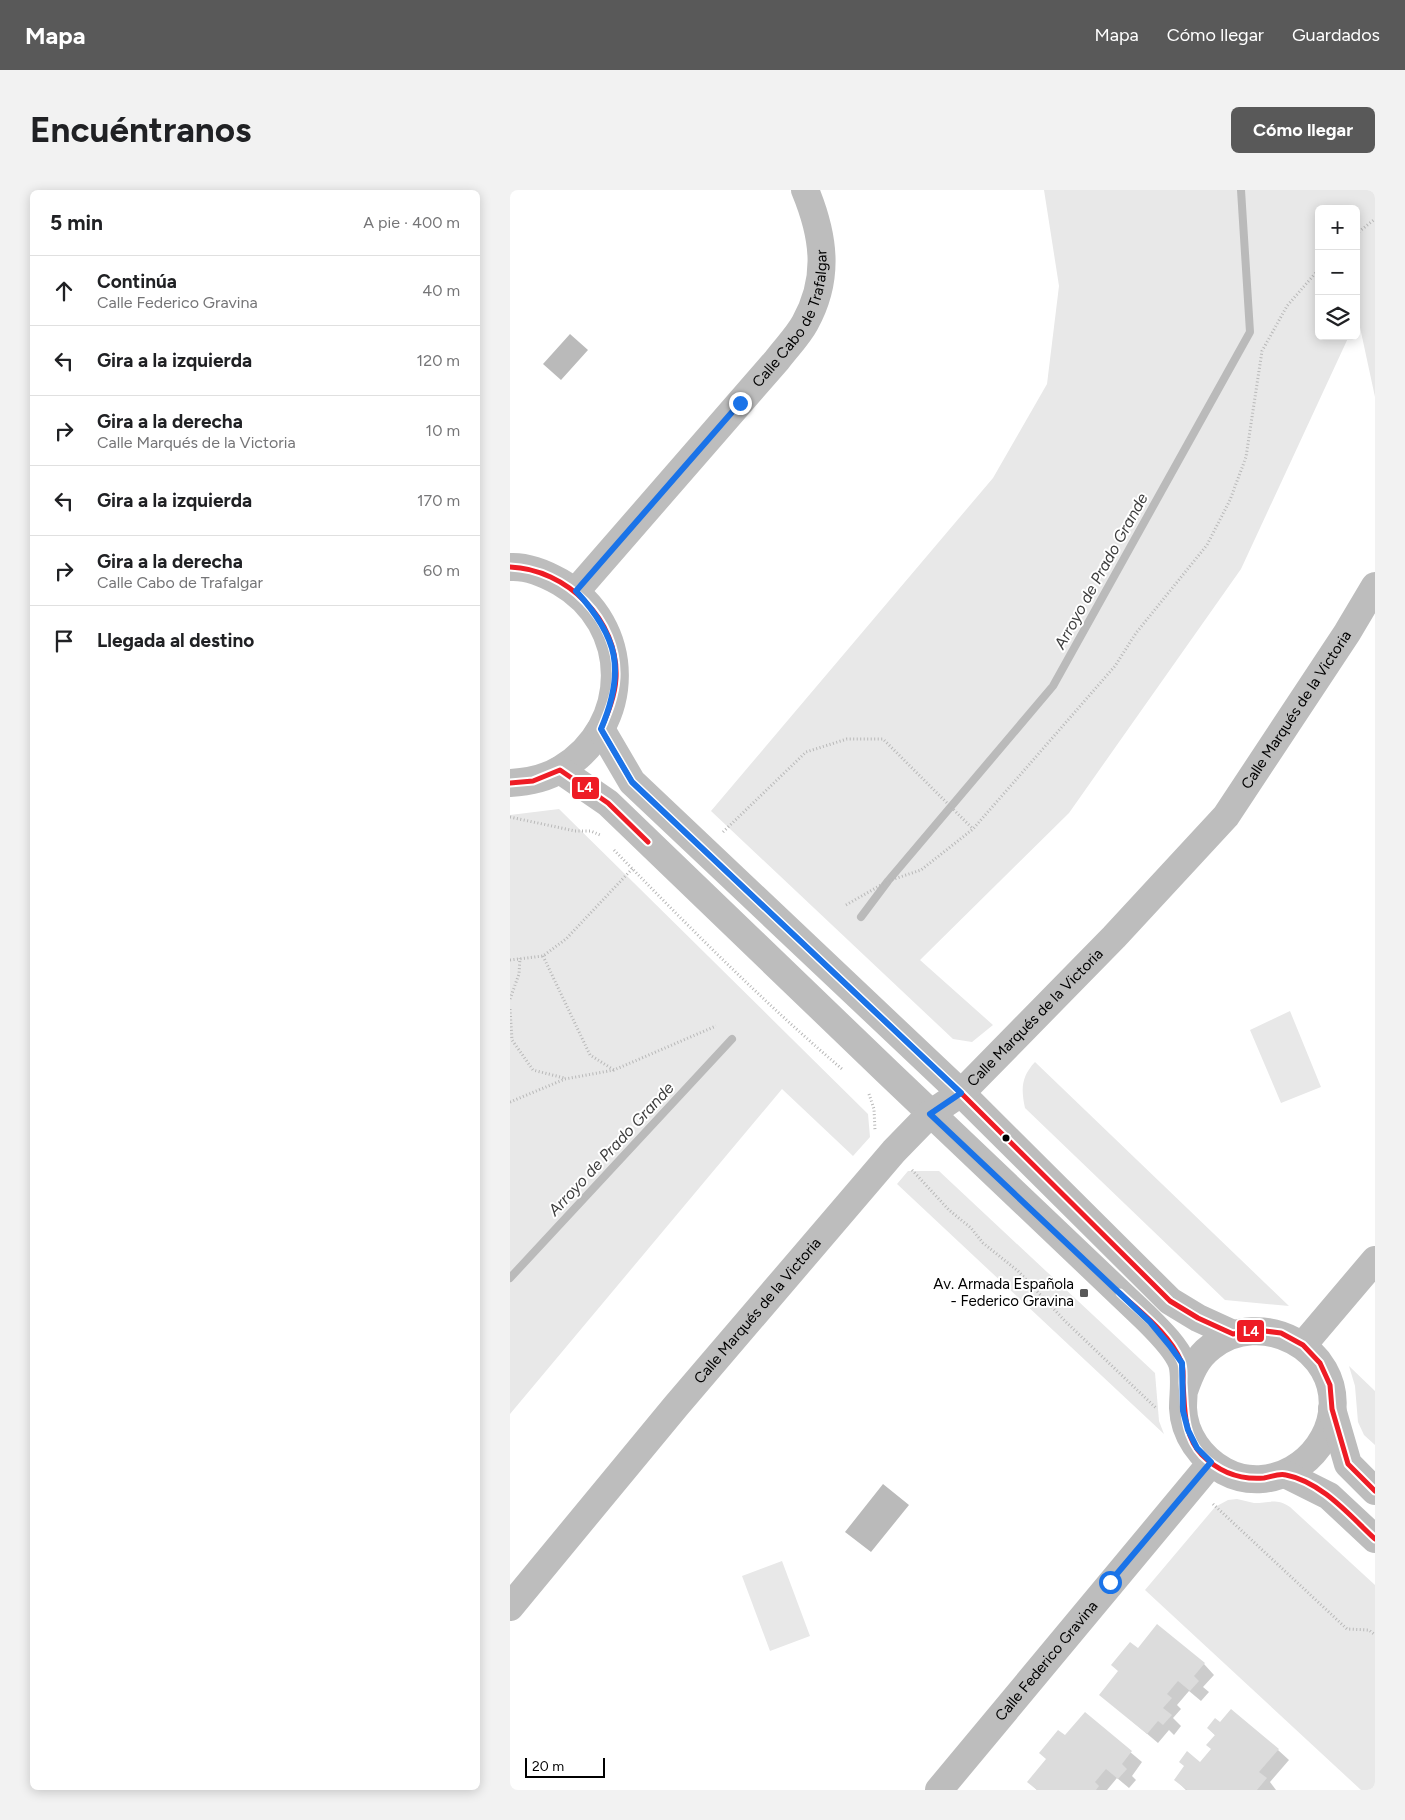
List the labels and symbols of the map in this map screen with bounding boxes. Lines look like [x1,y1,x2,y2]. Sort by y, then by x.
street label: Calle Cabo de Trafalgar [748,249,831,391]
route end [729,392,752,415]
water label: Arroyo de Prado Grande [1050,490,1152,653]
street label: Calle Marqués de la Victoria [1237,627,1355,792]
line badge: L4 [571,776,600,800]
text: L4 [577,779,593,796]
street label: Calle Marqués de la Victoria [963,945,1107,1090]
water label: Arroyo de Prado Grande [544,1078,678,1220]
unlabelled marker [1001,1133,1011,1143]
street label: Calle Marqués de la Victoria [690,1234,825,1387]
place label: Av. Armada Española - Federico Gravina [933,1275,1074,1310]
marker: Av. Armada Española - Federico Gravina [1078,1287,1090,1299]
line badge: L4 [1236,1319,1265,1343]
text: L4 [1243,1323,1259,1340]
route start [1099,1571,1122,1594]
street label: Calle Federico Gravina [991,1597,1102,1725]
scale bar [525,1755,605,1778]

